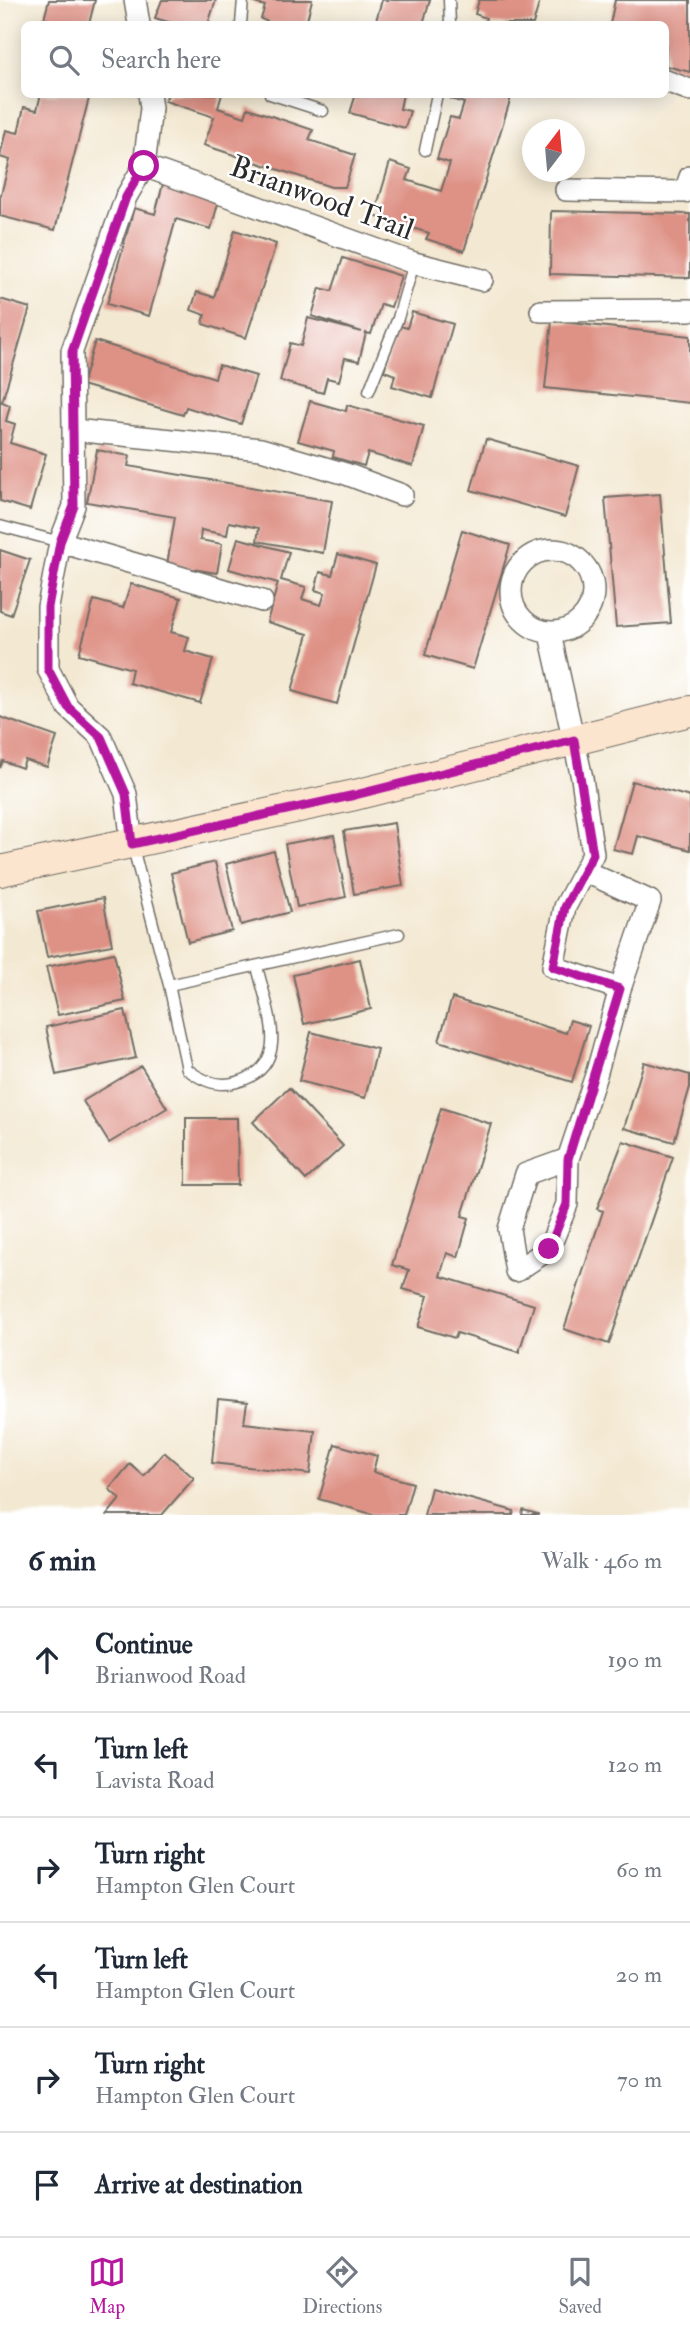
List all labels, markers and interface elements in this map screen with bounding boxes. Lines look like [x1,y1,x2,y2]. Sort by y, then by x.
search box [21,21,669,98]
icon: search [45,41,83,79]
text: Search here [101,44,221,76]
north arrow [522,119,585,182]
street label: Brianwood Trail [225,148,419,248]
route start [128,150,159,181]
route end [533,1233,564,1264]
text: 6 min [28,1542,96,1579]
text: Walk · 460 m [542,1546,662,1575]
text: Continue [95,1629,193,1661]
icon: ahead [28,1641,66,1679]
text: 190 m [608,1645,662,1674]
text: Brianwood Road [95,1661,246,1690]
text: Turn left [95,1734,188,1766]
icon: left [28,1746,66,1784]
text: 120 m [608,1750,662,1779]
text: Lavista Road [95,1766,215,1795]
text: Turn right [95,1839,205,1871]
icon: right [28,1851,66,1889]
text: 60 m [616,1855,662,1884]
text: Hampton Glen Court [95,1871,295,1900]
text: Turn left [95,1944,188,1976]
icon: left [28,1956,66,1994]
text: 20 m [616,1960,662,1989]
text: Hampton Glen Court [95,1976,295,2005]
text: Turn right [95,2049,205,2081]
icon: right [28,2061,66,2099]
text: 70 m [617,2065,662,2094]
text: Hampton Glen Court [95,2081,295,2110]
icon: arrive [28,2166,66,2204]
text: Arrive at destination [95,2169,303,2201]
tab: Map [88,2253,126,2319]
tab: Directions [302,2253,382,2319]
tab: Saved [558,2253,602,2319]

